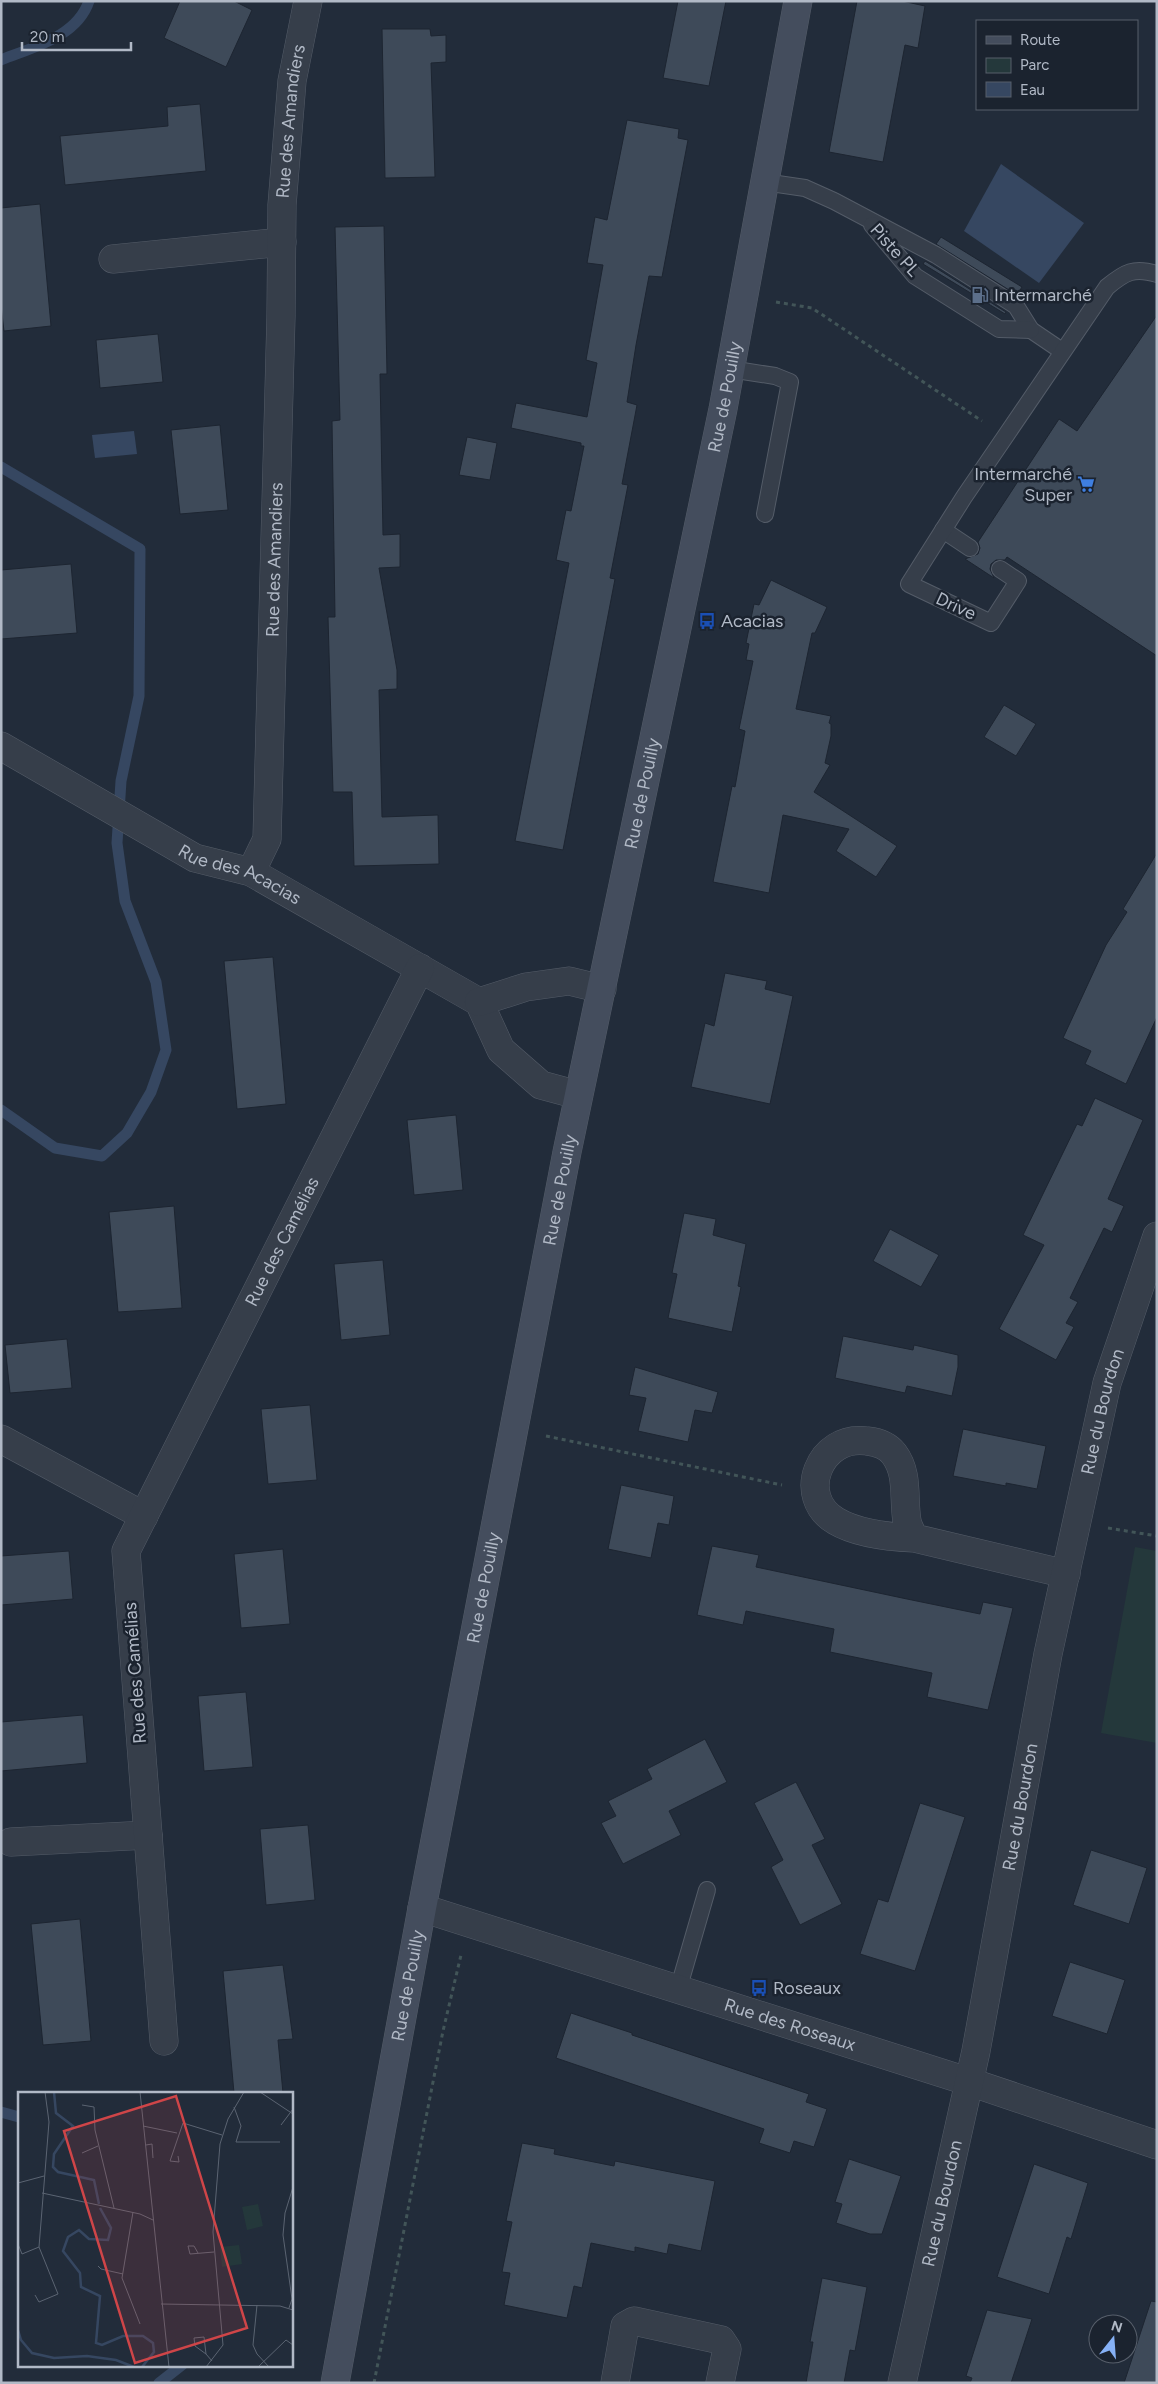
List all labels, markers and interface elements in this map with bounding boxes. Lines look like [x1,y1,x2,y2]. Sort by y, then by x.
scale bar [22,20,131,52]
legend [976,20,1138,110]
text: 20 m [30,28,64,46]
text: Route [1020,31,1060,49]
street label: Rue des Amandiers [272,43,310,199]
text: Parc [1020,56,1049,74]
text: Eau [1020,81,1045,99]
street label: Piste PL [865,219,925,282]
place label: Intermarché [994,284,1092,306]
fuel station icon: Intermarché [970,285,990,305]
street label: Rue de Pouilly [703,339,746,455]
place label: Intermarché Super [974,463,1072,506]
supermarket icon: Intermarché Super [1076,474,1096,494]
street label: Rue des Amandiers [261,482,288,637]
street label: Drive [932,587,980,625]
place label: Acacias [721,610,783,632]
bus stop icon: Acacias [697,611,717,631]
street label: Rue de Pouilly [620,736,665,851]
street label: Rue des Acacias [174,840,305,909]
street label: Rue de Pouilly [538,1132,582,1247]
street label: Rue des Camélias [240,1173,324,1310]
street label: Rue du Bourdon [1076,1346,1129,1477]
street label: Rue de Pouilly [462,1530,505,1645]
street label: Rue des Camélias [119,1601,151,1745]
street label: Rue du Bourdon [998,1742,1043,1873]
street label: Rue de Pouilly [387,1928,429,2043]
place label: Roseaux [773,1977,841,1999]
bus stop icon: Roseaux [749,1978,769,1998]
street label: Rue des Roseaux [721,1994,859,2056]
inset map [18,2092,292,2366]
street label: Rue du Bourdon [917,2138,967,2269]
north arrow [1088,2314,1138,2364]
text: N [1109,2317,1124,2337]

